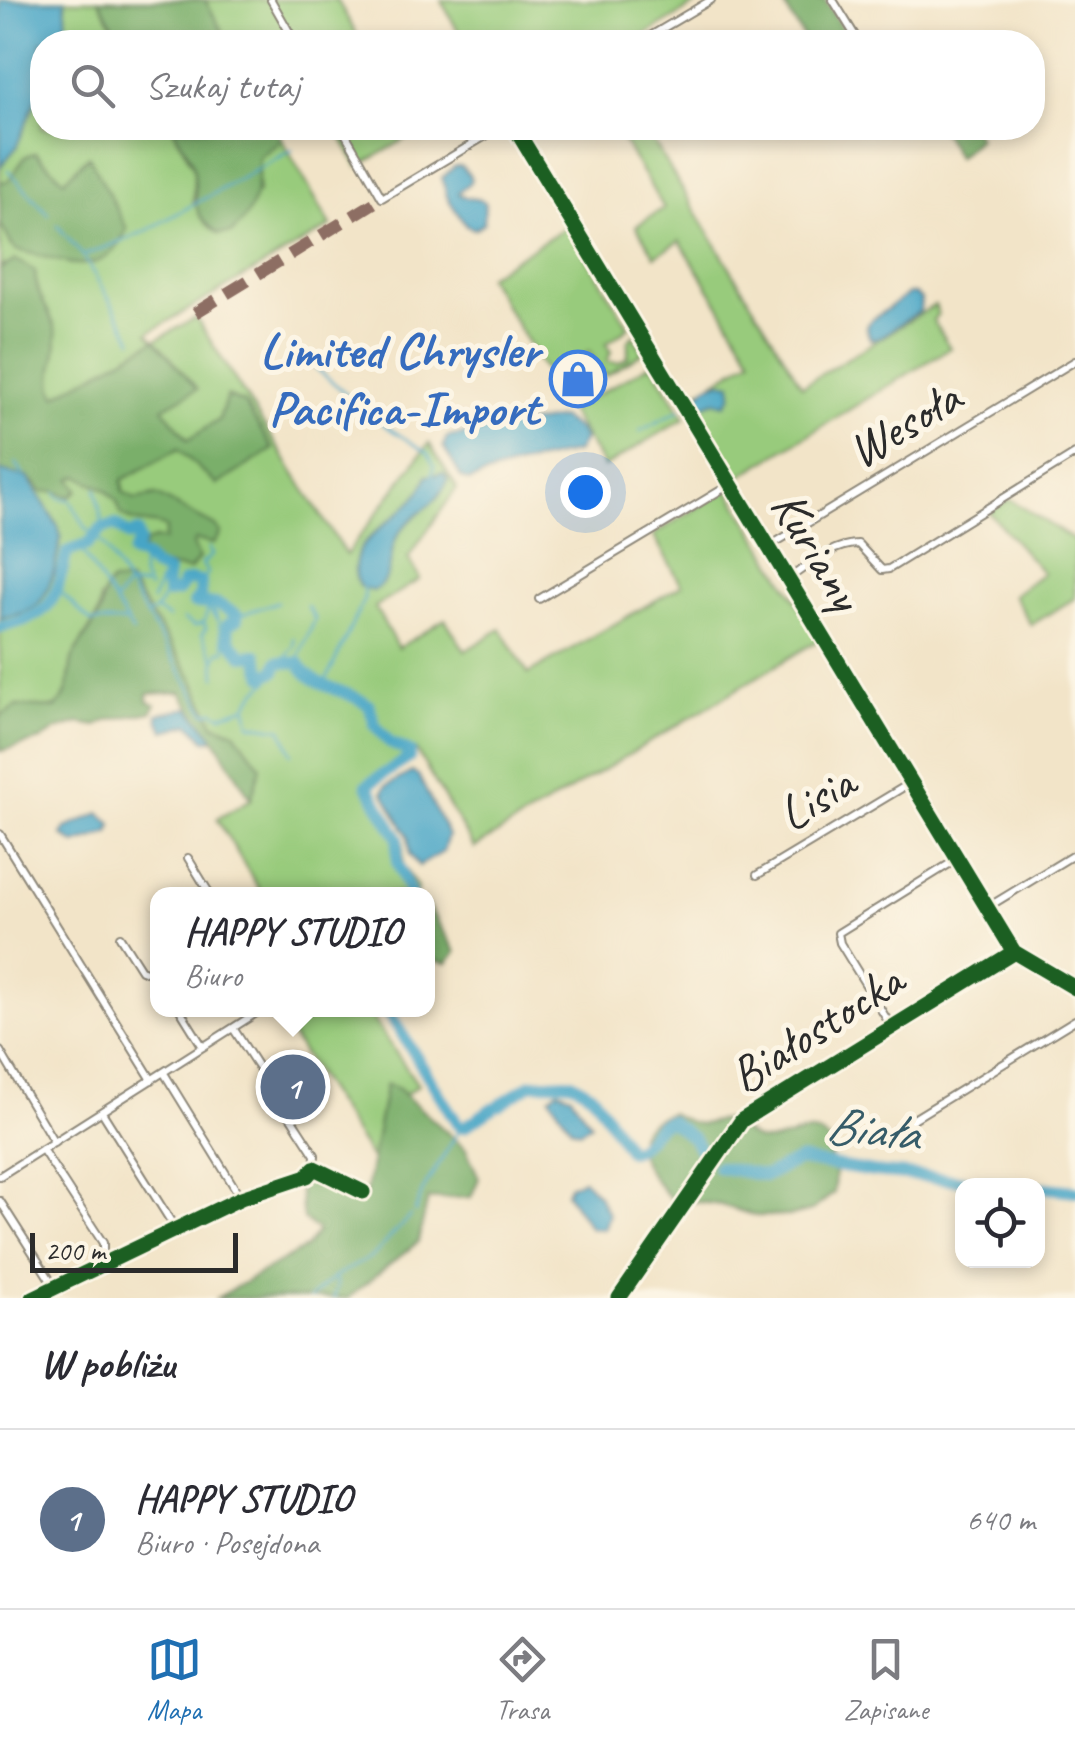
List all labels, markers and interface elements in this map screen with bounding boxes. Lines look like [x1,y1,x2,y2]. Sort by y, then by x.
search box [30,30,1045,140]
icon: search [65,58,120,113]
text: Szukaj tutaj [145,62,300,109]
place label: Limited Chrysler Pacifica-Import [260,319,544,440]
shop icon: Limited Chrysler Pacifica-Import [548,349,608,409]
street label: Wesoła [836,364,975,482]
your location [560,467,611,518]
street label: Kuriany [757,479,879,624]
street label: Lisia [766,749,870,845]
popup [150,887,435,1017]
text: HAPPY STUDIO [184,908,401,955]
street label: Białostocka [718,946,918,1107]
text: Biuro [184,955,242,996]
pin: 1 [260,1050,326,1124]
water label: Biała [823,1091,926,1167]
map controls [955,1178,1045,1268]
button: locate [955,1178,1045,1268]
scale bar [30,1228,238,1272]
text: 200 m [45,1233,105,1268]
text: W pobliżu [40,1337,175,1390]
text: HAPPY STUDIO [135,1475,351,1522]
text: 1 [65,1499,80,1540]
text: 640 m [966,1499,1035,1540]
text: Biuro · Posejdona [135,1522,319,1563]
tab: Mapa [147,1632,202,1727]
tab: Trasa [495,1632,550,1727]
tab: Zapisane [843,1632,928,1727]

